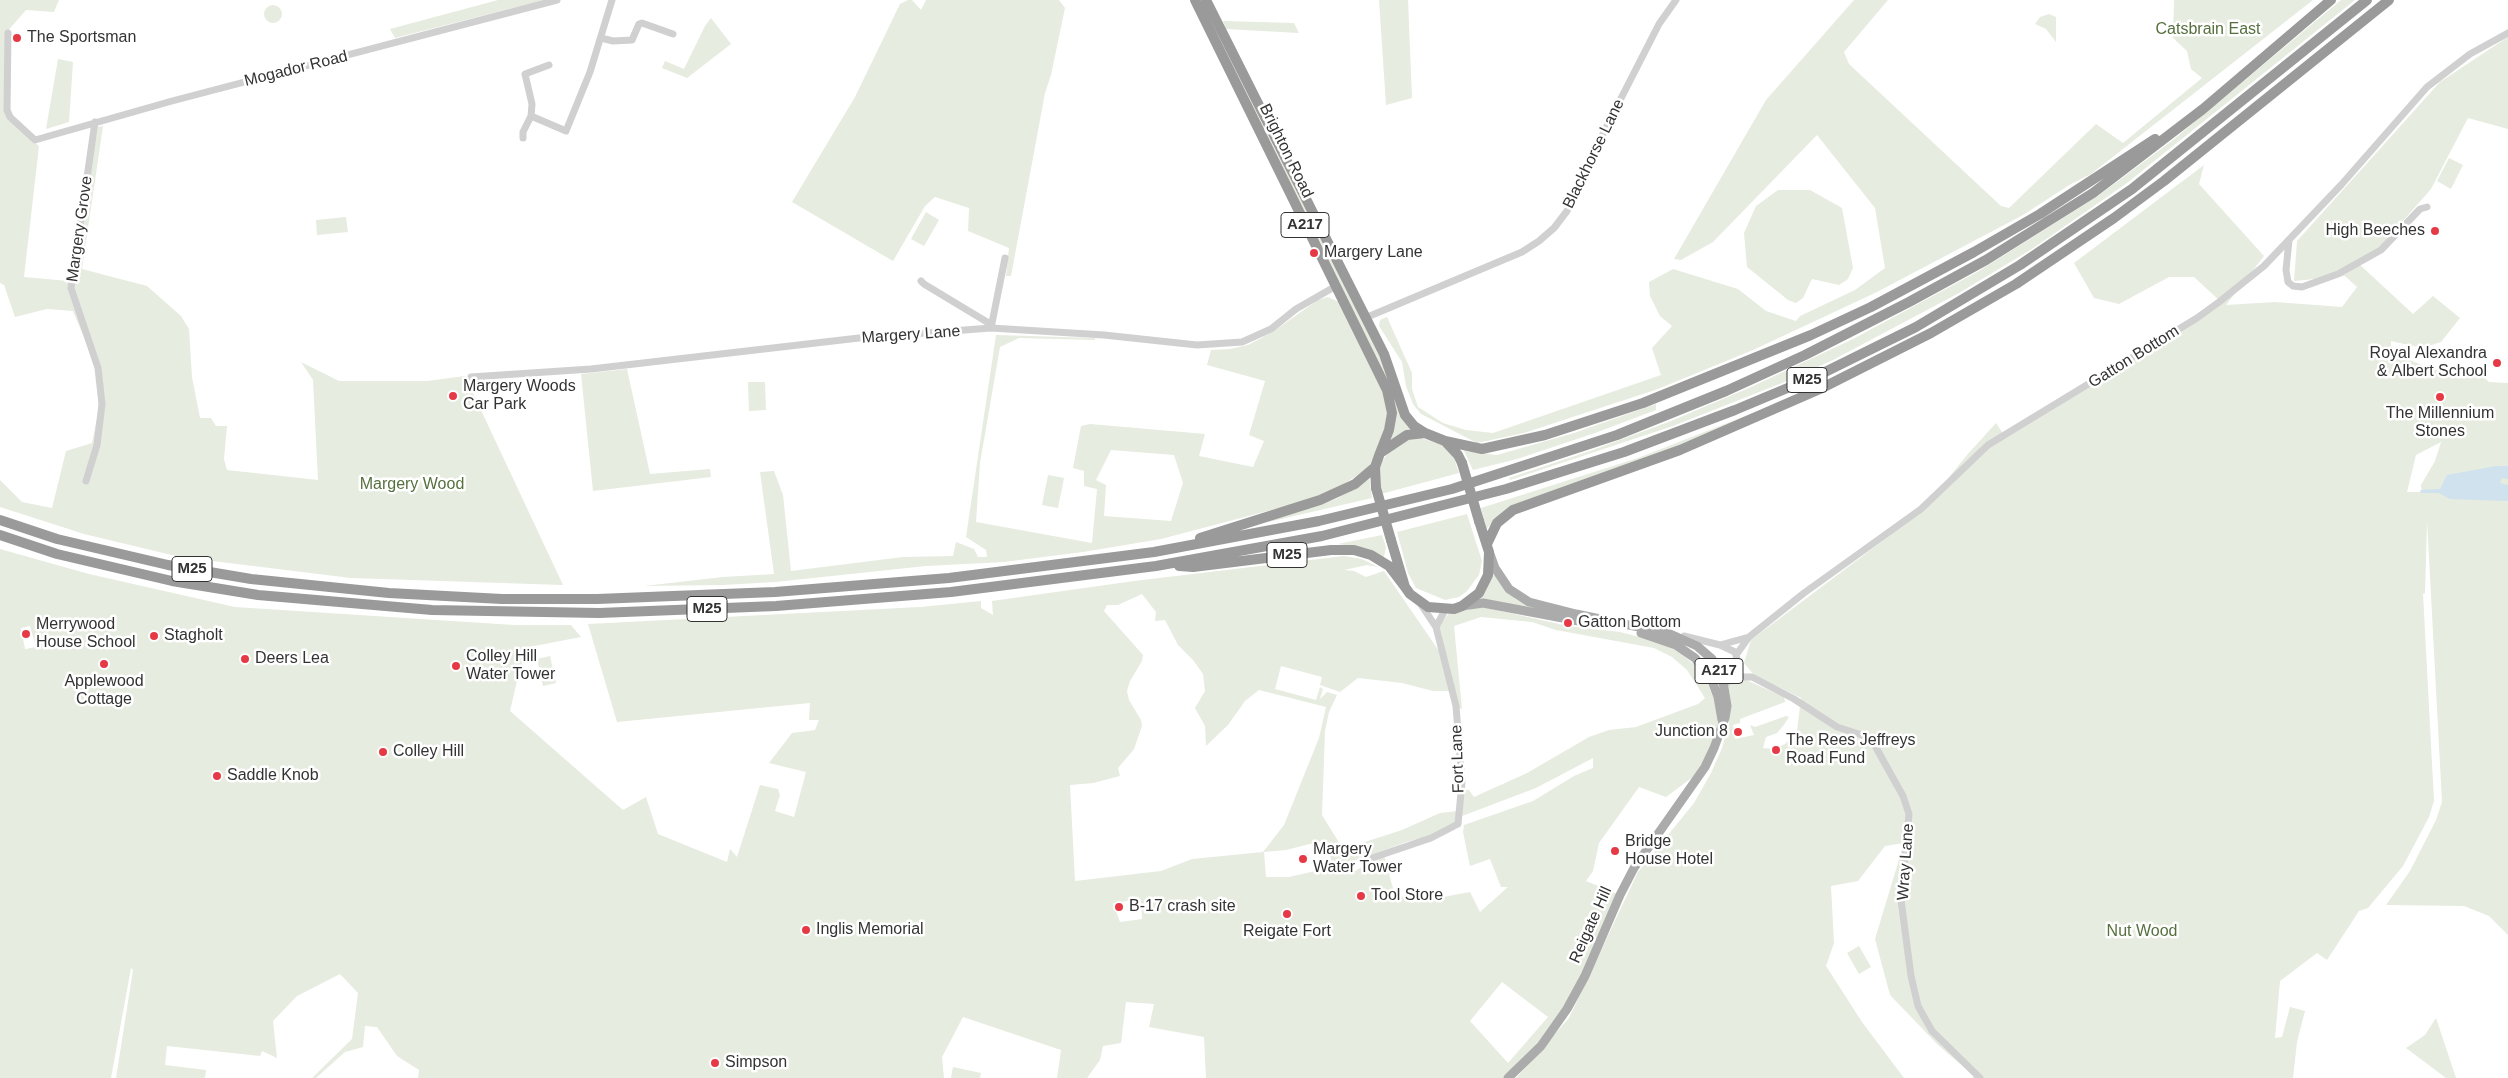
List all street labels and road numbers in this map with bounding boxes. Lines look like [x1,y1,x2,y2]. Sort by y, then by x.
street label: Mogador Road [242,47,350,91]
street label: Blackhorse Lane [1559,96,1629,212]
street label: Brighton Road [1255,101,1317,201]
street label: Margery Grove [63,175,97,283]
road number: A217 [1281,212,1329,238]
street label: Margery Lane [861,322,961,348]
street label: Gatton Bottom [2085,322,2183,392]
road number: M25 [1787,368,1827,392]
road number: M25 [1267,542,1307,568]
road number: M25 [172,556,212,582]
road number: M25 [687,596,727,622]
road number: A217 [1695,658,1743,684]
street label: Fort Lane [1447,724,1469,794]
street label: Wray Lane [1894,823,1918,901]
street label: Reigate Hill [1566,884,1616,966]

